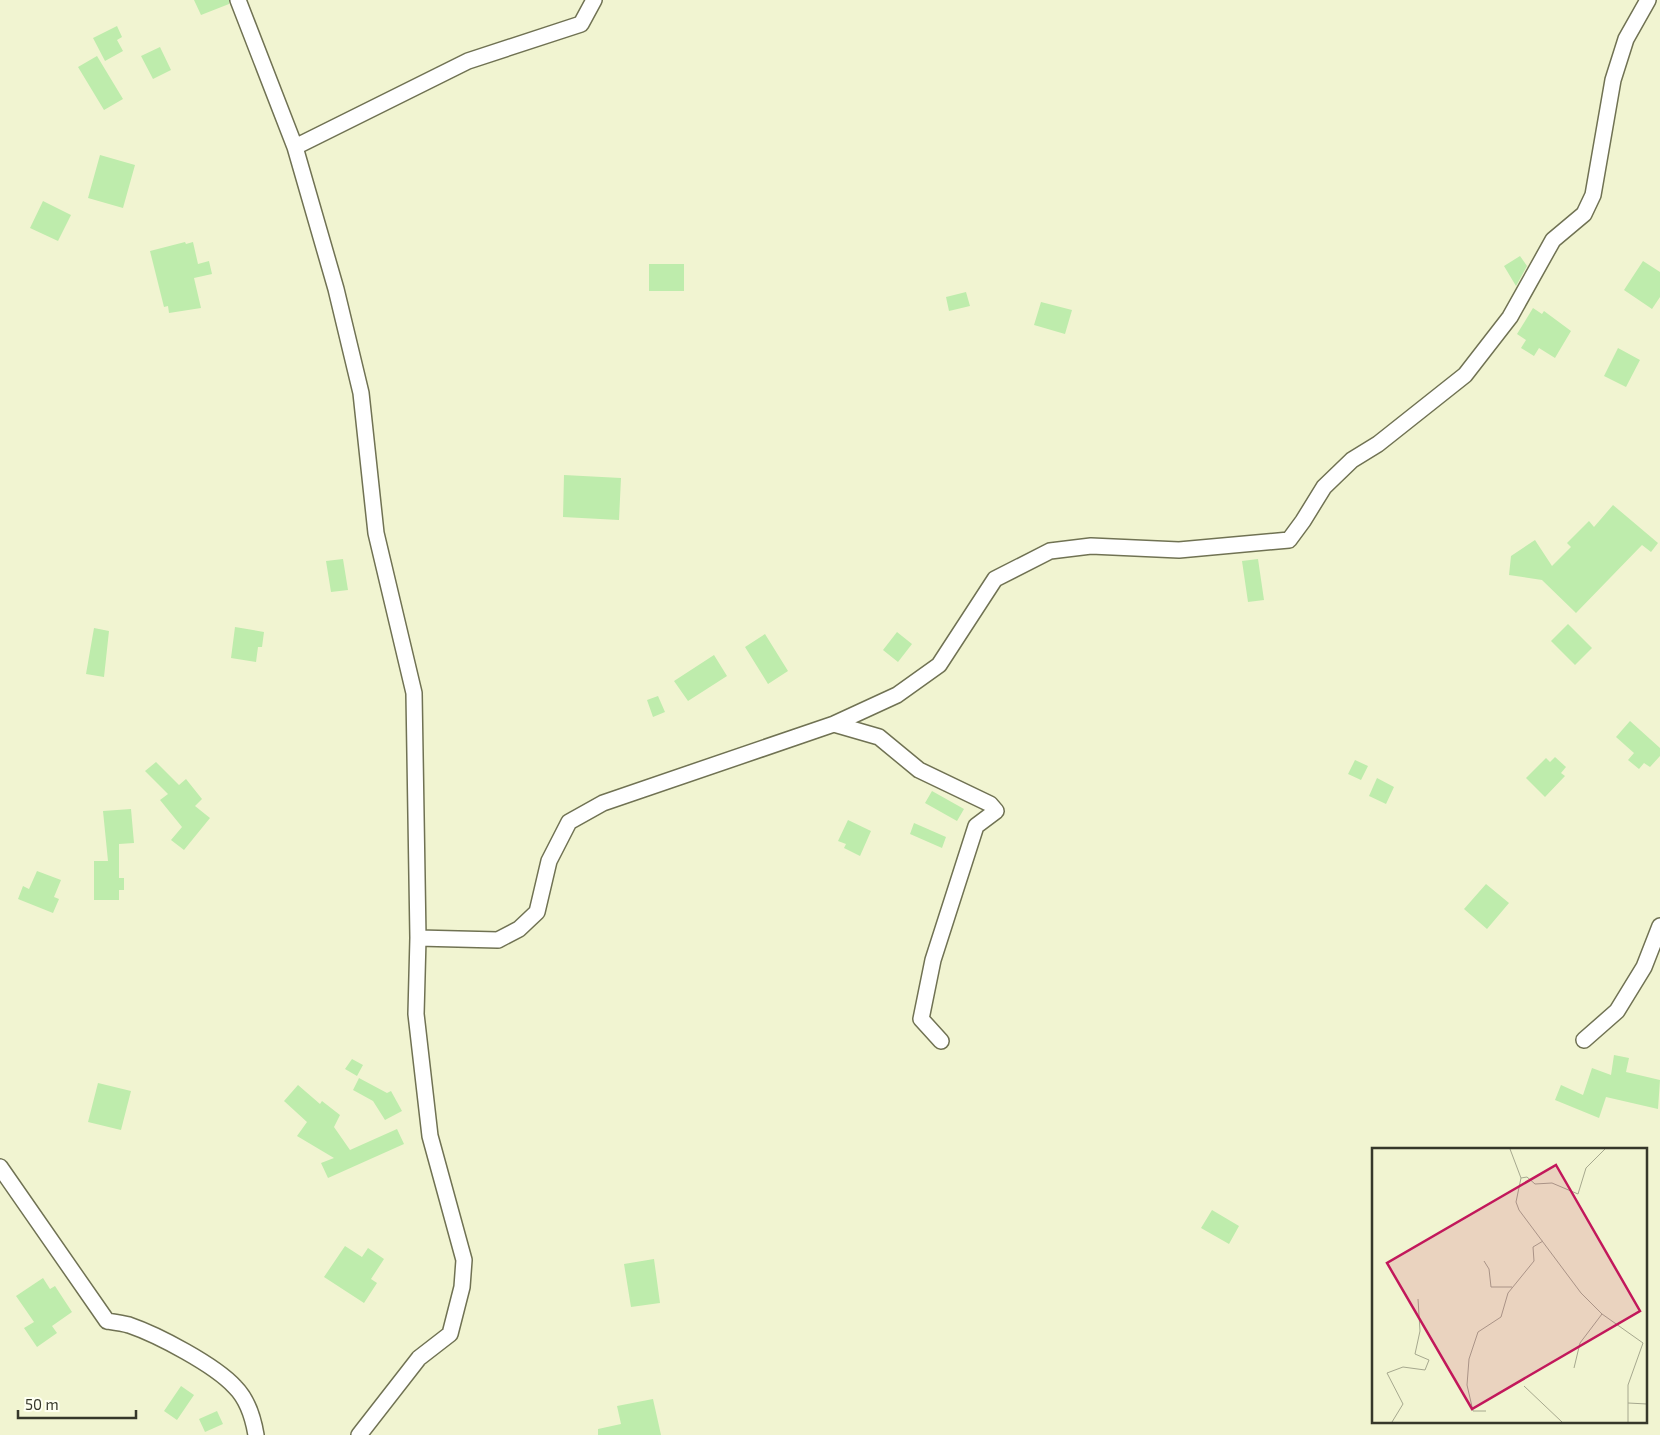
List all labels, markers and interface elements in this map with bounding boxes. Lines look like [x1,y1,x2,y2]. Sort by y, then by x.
inset map [1372,1148,1648,1422]
scale bar [18,1388,135,1420]
text: 50 m [25,1395,59,1413]

